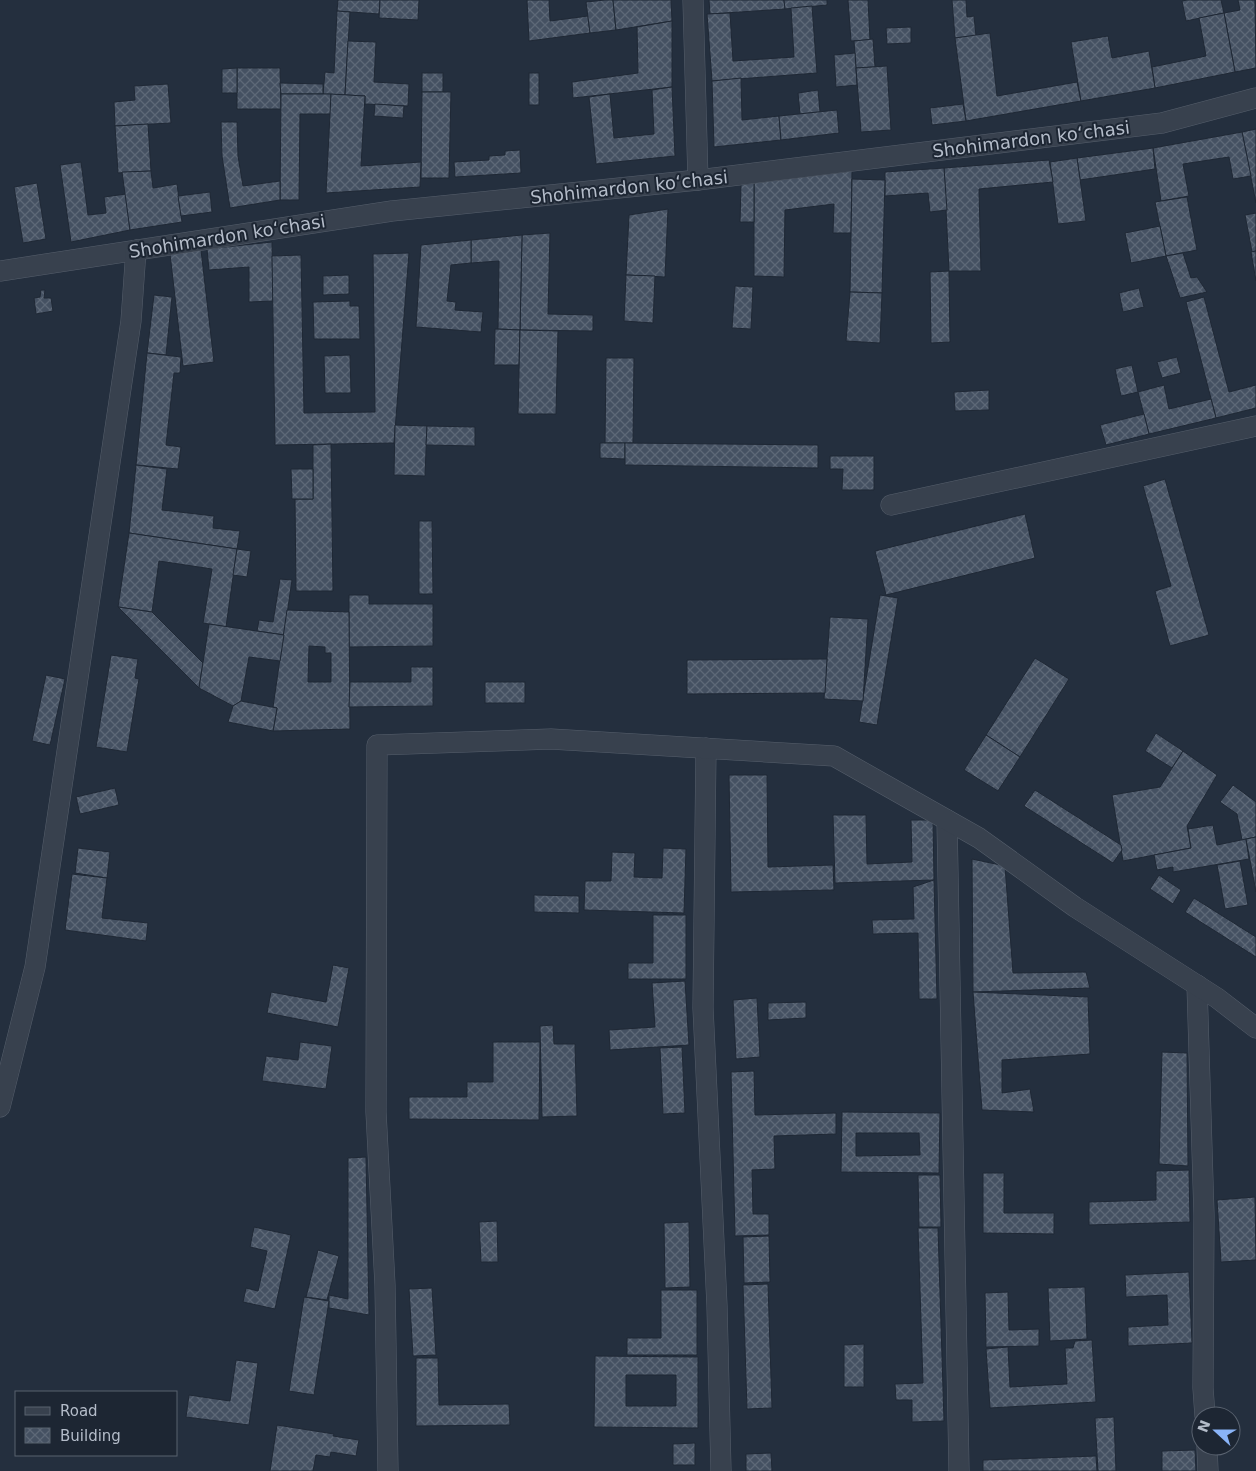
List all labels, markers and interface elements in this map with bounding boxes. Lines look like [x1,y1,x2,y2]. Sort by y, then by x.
street label: Shohimardon koʻchasi [931,116,1131,162]
street label: Shohimardon koʻchasi [529,166,729,208]
street label: Shohimardon koʻchasi [127,210,327,262]
legend [15,1391,178,1456]
text: Road [60,1402,98,1420]
north arrow [1191,1406,1241,1456]
text: N [1194,1418,1213,1435]
text: Building [60,1427,121,1445]

